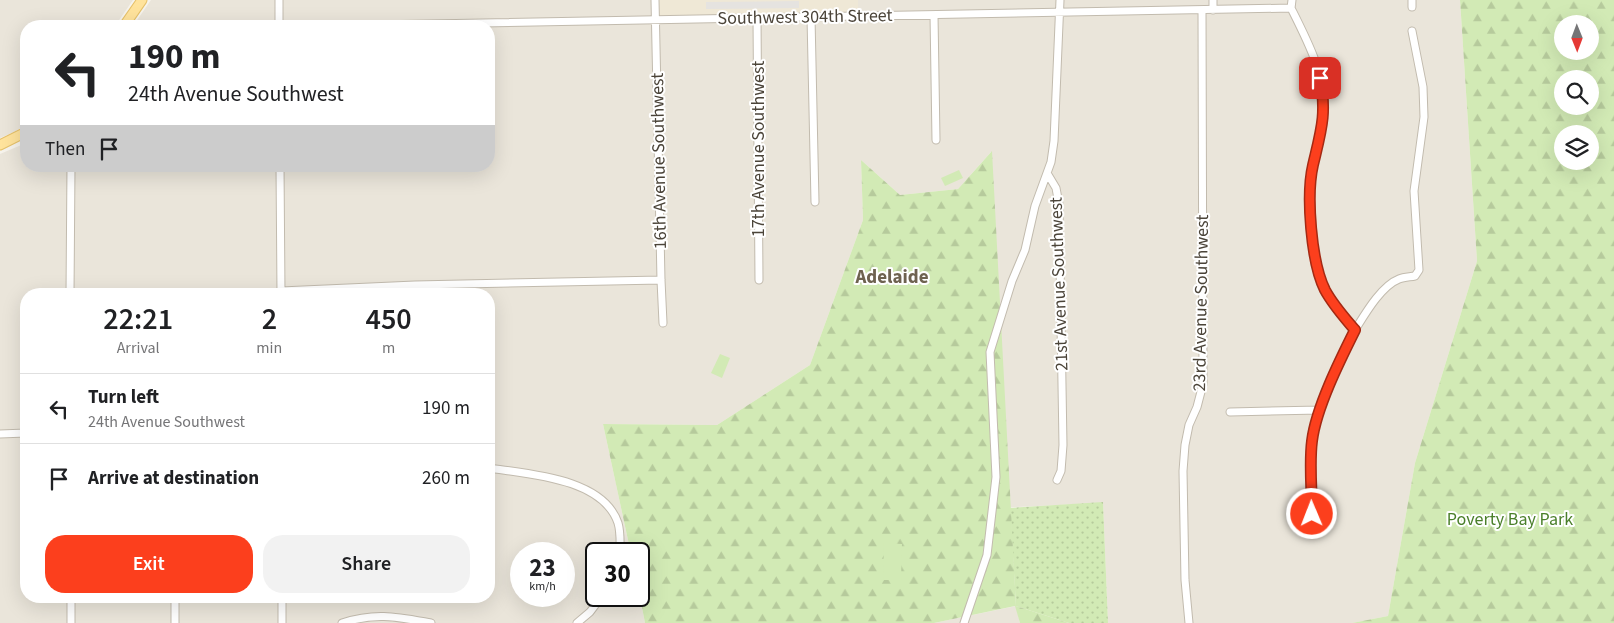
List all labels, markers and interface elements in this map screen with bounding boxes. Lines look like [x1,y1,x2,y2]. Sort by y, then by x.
street label: Southwest 304th Street [717,3,893,31]
north arrow [1554,15,1599,60]
map controls [1554,15,1599,170]
text: 190 m [128,32,220,82]
icon: left [45,40,110,105]
pin [1299,57,1341,99]
street label: 17th Avenue Southwest [746,61,771,237]
icon: arrive [1306,64,1334,92]
button: search [1554,70,1599,115]
street label: 16th Avenue Southwest [645,73,673,249]
text: 24th Avenue Southwest [128,78,344,110]
button: layers [1554,125,1599,170]
icon: arrive [95,135,123,163]
text: Then [45,136,85,163]
street label: 21st Avenue Southwest [1043,197,1075,371]
street label: 23rd Avenue Southwest [1187,214,1215,392]
district label: Adelaide [854,264,929,291]
text: 22:21 [103,298,173,341]
text: 2 [262,298,277,341]
text: 450 [366,298,412,341]
text: Arrival [117,337,160,359]
text: min [256,337,282,359]
text: m [382,337,395,359]
text: Turn left [88,384,159,411]
icon: left [45,395,73,423]
text: 190 m [422,395,470,422]
text: 24th Avenue Southwest [88,411,245,433]
icon: arrive [45,465,73,493]
text: Arrive at destination [88,465,259,492]
text: 260 m [422,465,470,492]
position arrow [1285,487,1337,539]
park label: Poverty Bay Park [1447,507,1573,532]
button: Exit [45,535,253,593]
button: Share [263,535,470,593]
speed limit sign: 30 [585,542,650,607]
text: 23 [529,550,556,586]
text: km/h [529,578,556,595]

